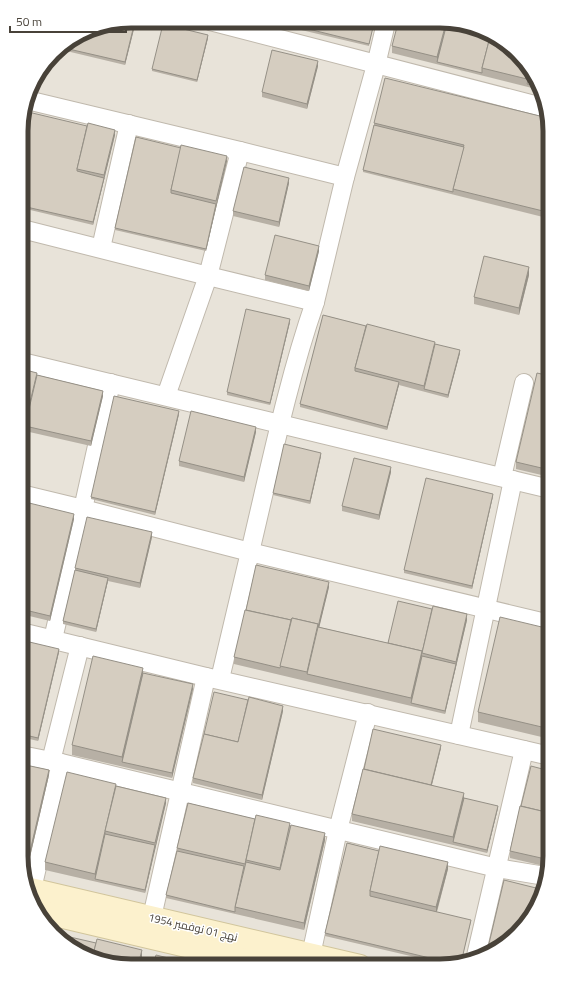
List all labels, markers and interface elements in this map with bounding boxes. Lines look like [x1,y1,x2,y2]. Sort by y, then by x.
scale bar [10,8,126,34]
text: 50 m [16,12,42,31]
street label: نهج 01 نوفمبر 1954 [147,909,239,945]

